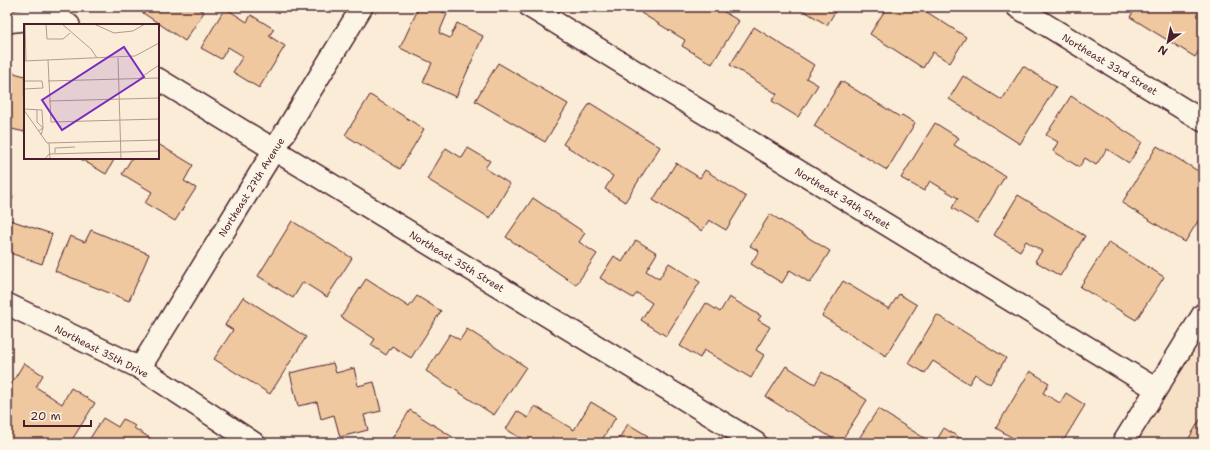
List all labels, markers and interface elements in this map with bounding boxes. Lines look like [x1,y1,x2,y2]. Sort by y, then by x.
north arrow [1148,22,1188,62]
inset map [24,24,159,159]
street label: Northeast 33rd Street [1060,31,1160,98]
text: N [1155,41,1171,59]
street label: Northeast 27th Avenue [215,135,288,239]
street label: Northeast 34th Street [793,165,893,232]
street label: Northeast 35th Street [407,228,507,295]
street label: Northeast 35th Drive [53,322,151,381]
scale bar [24,402,91,428]
text: 20 m [30,408,61,424]

